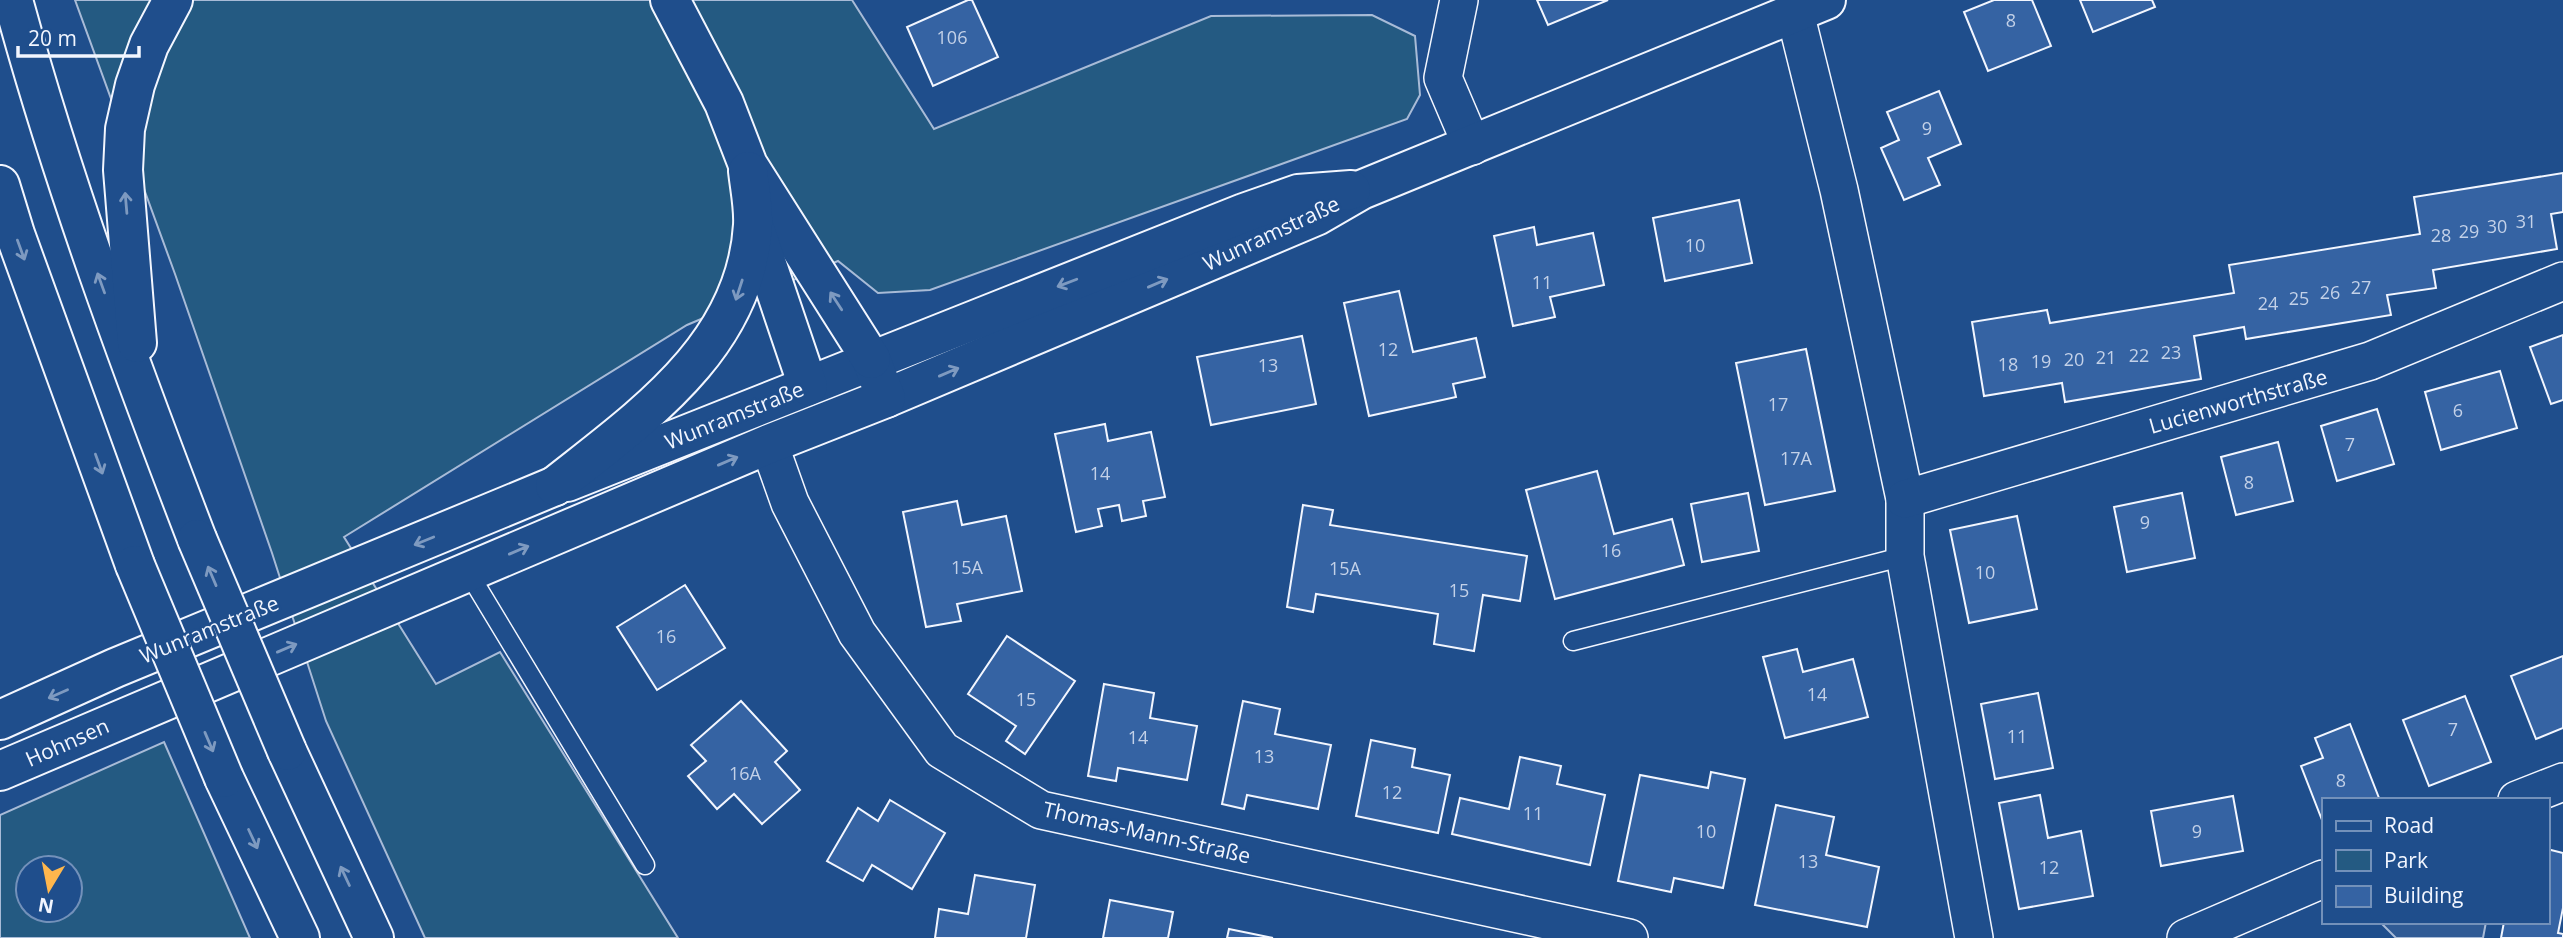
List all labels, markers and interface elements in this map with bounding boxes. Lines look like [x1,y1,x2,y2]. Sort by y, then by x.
house number: 8 [2006,8,2016,32]
scale bar [18,14,138,58]
text: 20 m [28,24,77,52]
house number: 106 [937,25,967,49]
house number: 9 [1922,116,1932,140]
street label: Wunramstraße [1198,189,1344,277]
one-way arrow [119,193,132,215]
house number: 31 [2516,209,2536,233]
house number: 30 [2487,214,2507,238]
house number: 29 [2459,219,2479,243]
house number: 28 [2431,223,2451,247]
house number: 10 [1685,233,1705,257]
one-way arrow [16,239,28,261]
house number: 11 [1532,270,1552,294]
one-way arrow [94,273,106,295]
house number: 27 [2351,275,2371,299]
one-way arrow [1147,276,1168,289]
one-way arrow [1056,278,1078,291]
one-way arrow [732,279,744,301]
house number: 26 [2320,280,2340,304]
house number: 25 [2289,286,2309,310]
house number: 24 [2258,291,2278,315]
one-way arrow [828,292,843,311]
house number: 12 [1378,337,1398,361]
house number: 23 [2161,340,2181,364]
house number: 22 [2129,343,2149,367]
house number: 21 [2096,345,2116,369]
house number: 20 [2064,347,2084,371]
house number: 19 [2031,349,2051,373]
house number: 18 [1998,352,2018,376]
house number: 13 [1258,353,1278,377]
street label: Lucienworthstraße [2146,362,2330,440]
one-way arrow [937,365,959,378]
street label: Wunramstraße [660,374,808,456]
house number: 17 [1768,392,1788,416]
house number: 6 [2453,398,2463,422]
house number: 7 [2345,432,2355,456]
house number: 17A [1780,446,1813,470]
one-way arrow [93,453,106,475]
one-way arrow [717,454,739,467]
house number: 14 [1090,461,1110,485]
house number: 8 [2244,470,2254,494]
house number: 9 [2140,510,2150,534]
one-way arrow [414,535,436,548]
house number: 16 [1601,538,1621,562]
one-way arrow [508,543,529,556]
house number: 15A [951,555,984,579]
house number: 15A [1329,556,1362,580]
house number: 10 [1975,560,1995,584]
one-way arrow [205,565,218,587]
house number: 15 [1449,578,1469,602]
street label: Wunramstraße [135,588,283,670]
house number: 16 [656,624,676,648]
one-way arrow [275,641,297,654]
house number: 14 [1807,682,1827,706]
house number: 15 [1016,687,1036,711]
one-way arrow [47,688,69,701]
street label: Hohnsen [21,711,113,773]
house number: 7 [2448,717,2458,741]
house number: 11 [2007,724,2027,748]
house number: 14 [1128,725,1148,749]
one-way arrow [203,730,216,752]
house number: 13 [1254,744,1274,768]
house number: 16A [729,761,762,785]
house number: 8 [2336,768,2346,792]
house number: 12 [1382,780,1402,804]
street label: Thomas-Mann-Straße [1040,794,1254,870]
legend [2322,798,2549,924]
house number: 11 [1523,801,1543,825]
text: Road [2384,811,2434,839]
house number: 10 [1696,819,1716,843]
house number: 9 [2192,819,2202,843]
one-way arrow [247,828,260,849]
text: Park [2384,846,2428,874]
house number: 13 [1798,849,1818,873]
north arrow [14,854,84,924]
house number: 12 [2039,855,2059,879]
one-way arrow [338,866,352,887]
text: Building [2384,881,2463,909]
text: N [36,892,56,920]

